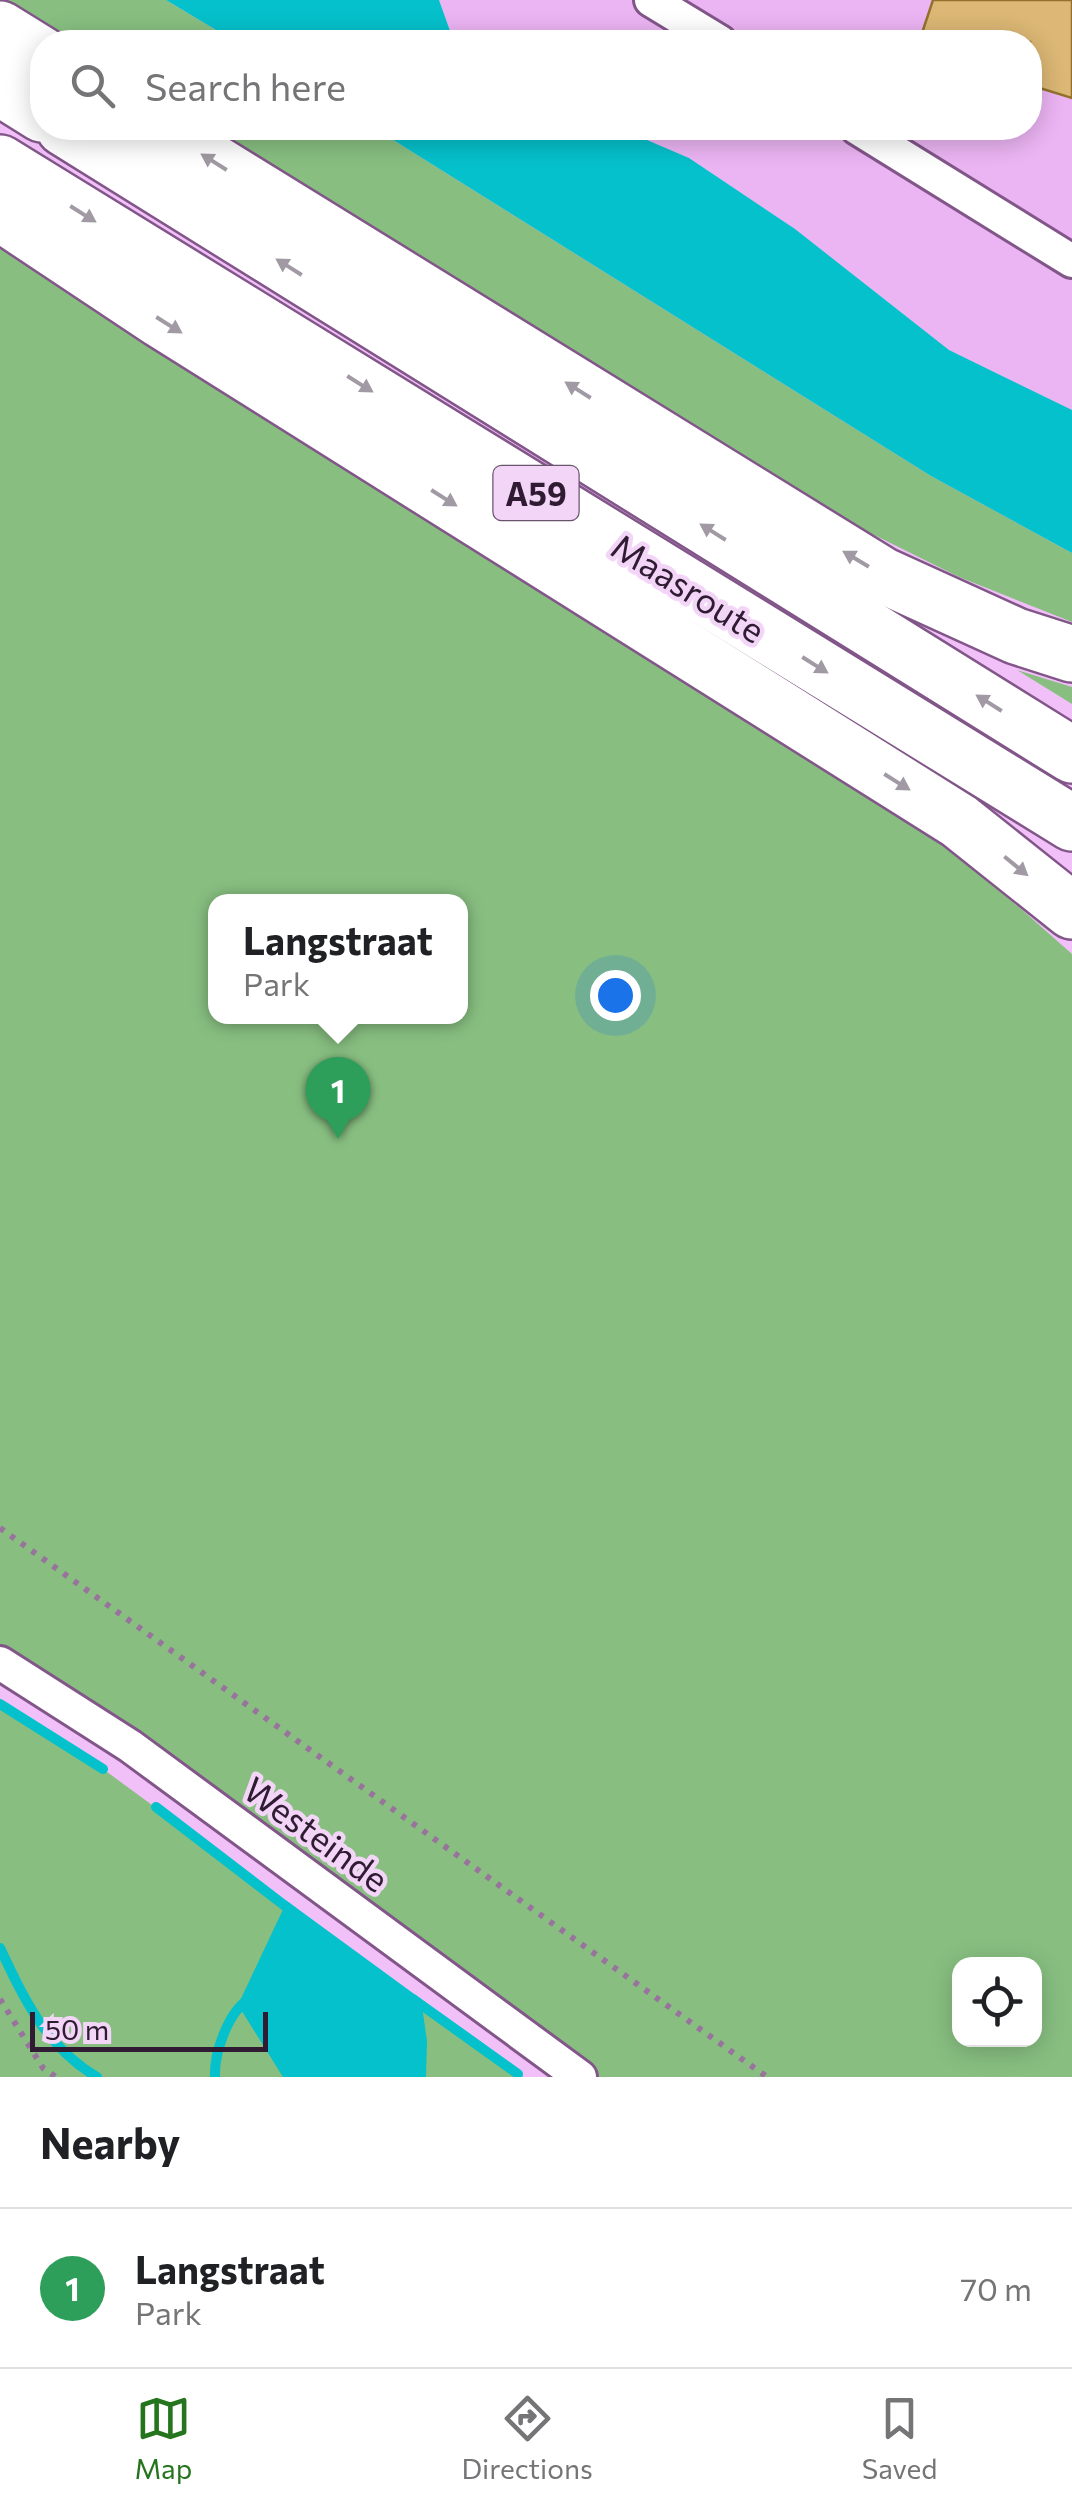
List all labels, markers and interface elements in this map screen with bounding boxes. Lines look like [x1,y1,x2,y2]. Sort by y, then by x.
search box [30,30,1042,140]
icon: search [65,58,120,113]
text: Search here [145,62,346,109]
one-way arrow [200,154,228,171]
one-way arrow [69,205,97,222]
one-way arrow [275,259,303,277]
one-way arrow [155,315,183,333]
one-way arrow [346,375,374,393]
one-way arrow [565,381,592,400]
road number: A59 [494,466,578,520]
one-way arrow [430,488,458,506]
street label: Maasroute [605,523,773,651]
one-way arrow [700,523,727,541]
one-way arrow [842,551,870,568]
one-way arrow [802,655,829,674]
one-way arrow [975,695,1003,713]
one-way arrow [883,773,911,790]
one-way arrow [1003,855,1028,876]
popup [208,894,468,1024]
text: Langstraat [243,916,433,963]
text: Park [243,963,310,1003]
your location [590,970,641,1021]
pin: 1 [306,1056,370,1139]
street label: Westeinde [236,1766,398,1900]
map controls [952,1957,1042,2047]
button: locate [952,1957,1042,2047]
scale bar [30,2007,268,2052]
text: 50 m [45,2012,109,2046]
text: Nearby [40,2116,180,2168]
text: Langstraat [135,2245,325,2292]
text: 1 [65,2268,80,2308]
text: 70 m [960,2268,1032,2308]
text: Park [135,2292,202,2332]
tab: Map [135,2391,192,2485]
tab: Directions [461,2391,593,2485]
tab: Saved [862,2391,937,2485]

